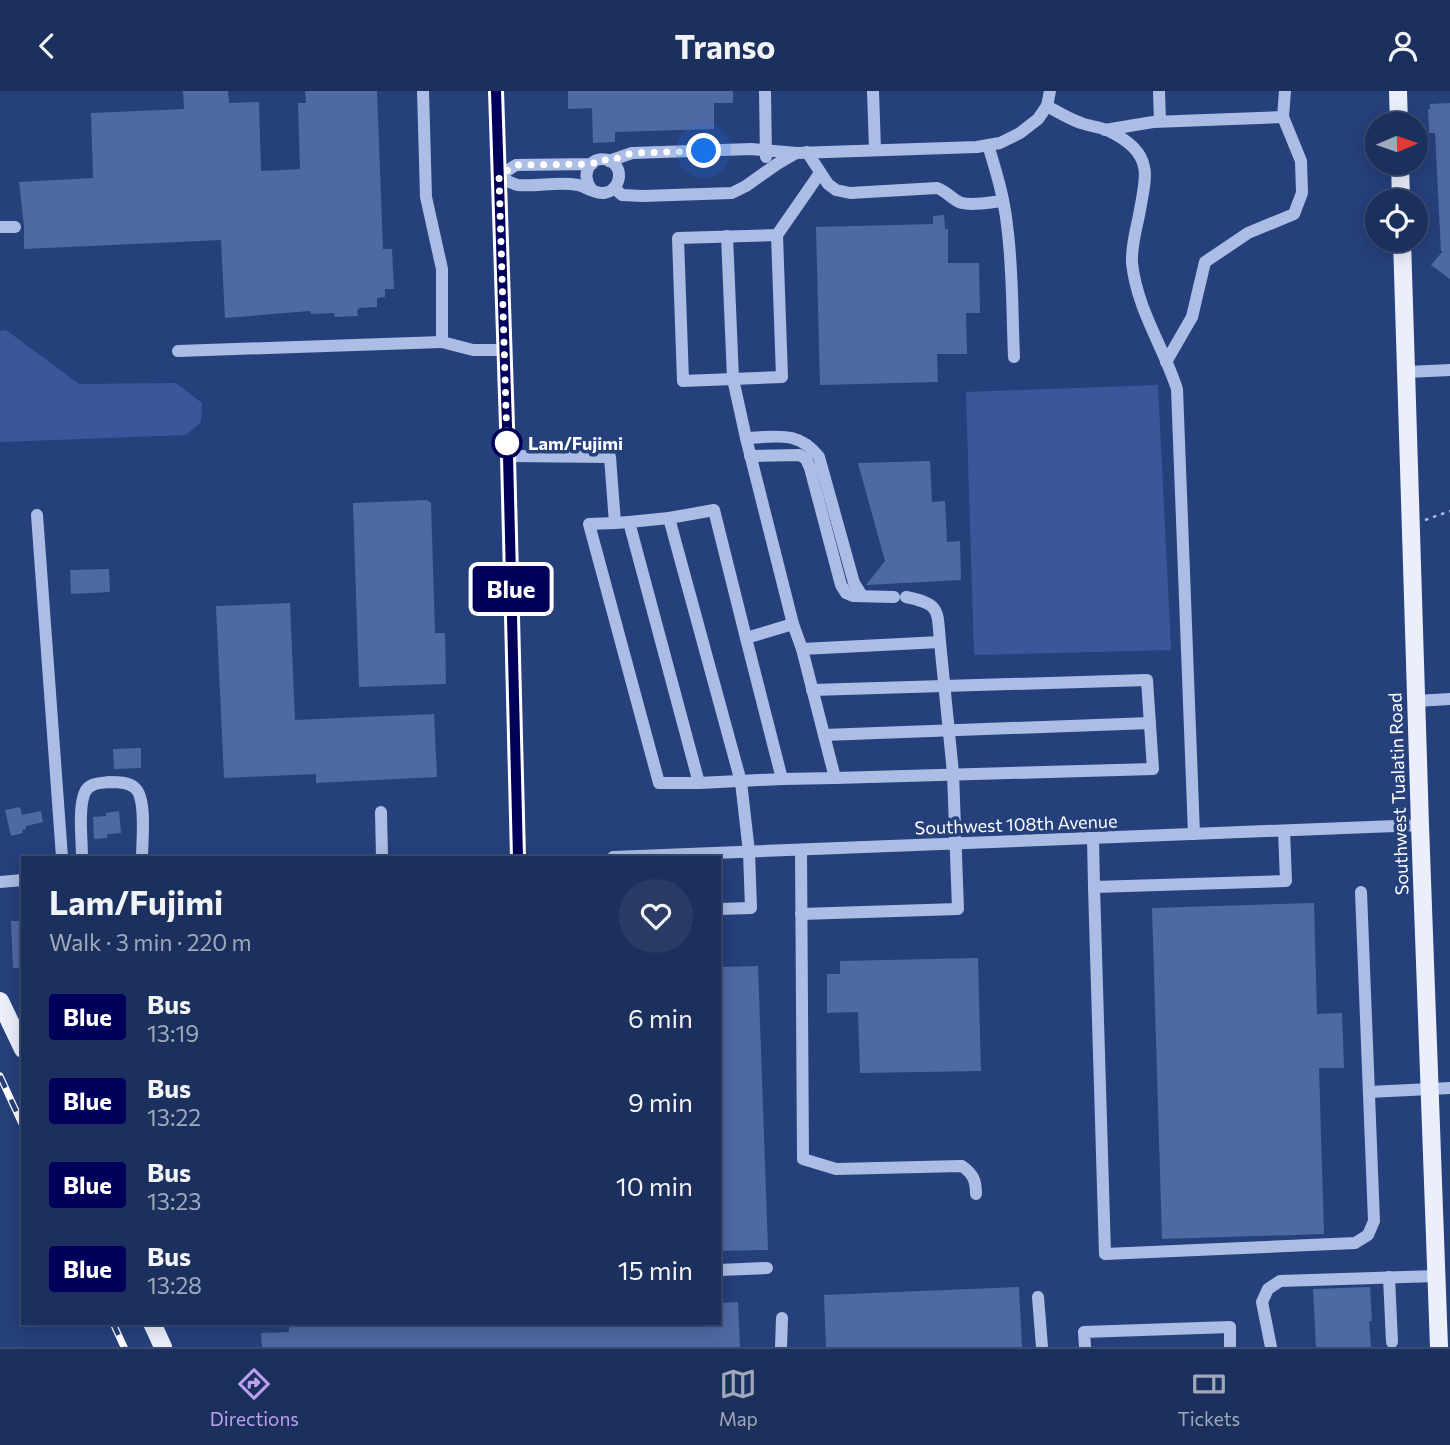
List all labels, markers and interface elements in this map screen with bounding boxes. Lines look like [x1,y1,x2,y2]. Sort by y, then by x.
text: Transo [675,26,775,66]
icon: back [28,27,66,65]
icon: person [1384,27,1422,65]
north arrow [1365,112,1428,175]
map controls [1365,112,1428,252]
your location [686,133,721,168]
button: locate [1365,189,1428,252]
marker: Lam/Fujimi [492,428,522,458]
place label: Lam/Fujimi [528,432,623,454]
line badge: Blue [462,566,560,612]
text: Blue [487,574,535,603]
street label: Southwest Tualatin Road [1383,692,1413,896]
street label: Southwest 108th Avenue [914,809,1118,839]
button: heart [619,879,693,953]
text: Lam/Fujimi [49,881,223,922]
text: Walk · 3 min · 220 m [49,928,252,956]
text: Bus [147,988,191,1019]
text: Blue [63,1002,112,1031]
text: 6 min [628,1002,693,1033]
text: 13:19 [147,1019,199,1047]
text: Bus [147,1072,191,1103]
text: Blue [63,1086,112,1115]
text: 9 min [628,1086,693,1117]
text: 13:22 [147,1103,201,1131]
text: Bus [147,1156,191,1187]
text: Blue [63,1170,112,1199]
text: 10 min [616,1170,693,1201]
text: 13:23 [147,1187,201,1215]
text: Bus [147,1240,191,1271]
text: Blue [63,1254,112,1283]
text: 15 min [618,1254,693,1285]
text: 13:28 [147,1271,202,1299]
tab: Directions [210,1365,299,1430]
tab: Map [719,1365,758,1430]
tab: Tickets [1177,1365,1240,1430]

